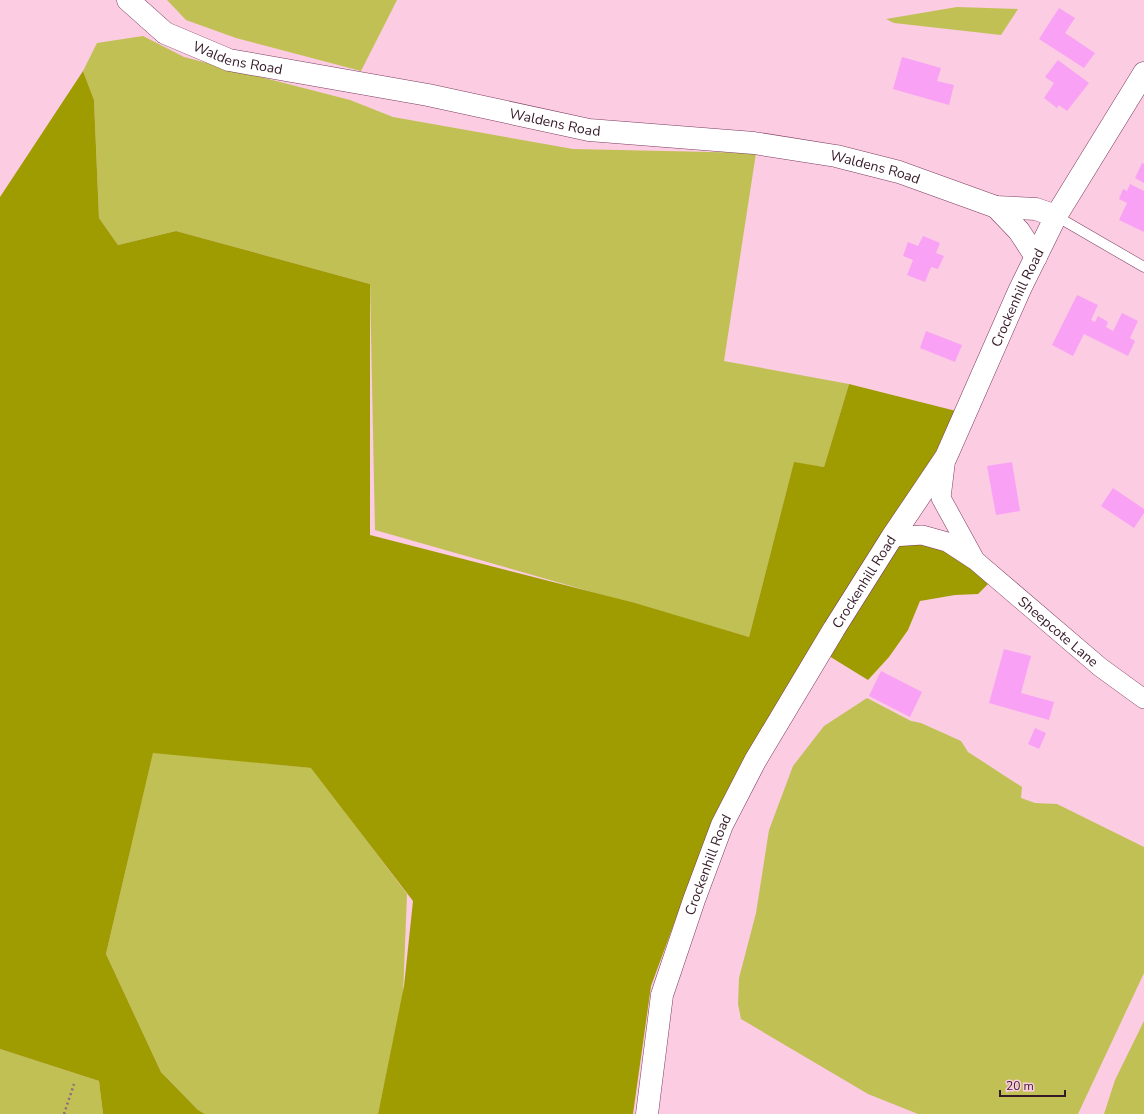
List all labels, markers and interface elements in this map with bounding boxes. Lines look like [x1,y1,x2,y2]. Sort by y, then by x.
street label: Waldens Road [190,36,284,79]
street label: Waldens Road [508,103,601,140]
street label: Waldens Road [828,145,923,188]
street label: Crockenhill Road [986,245,1048,350]
street label: Crockenhill Road [827,532,900,632]
street label: Sheepcote Lane [1014,592,1103,671]
street label: Crockenhill Road [680,811,736,918]
scale bar [1000,1072,1065,1098]
text: 20 m [1006,1078,1034,1094]

